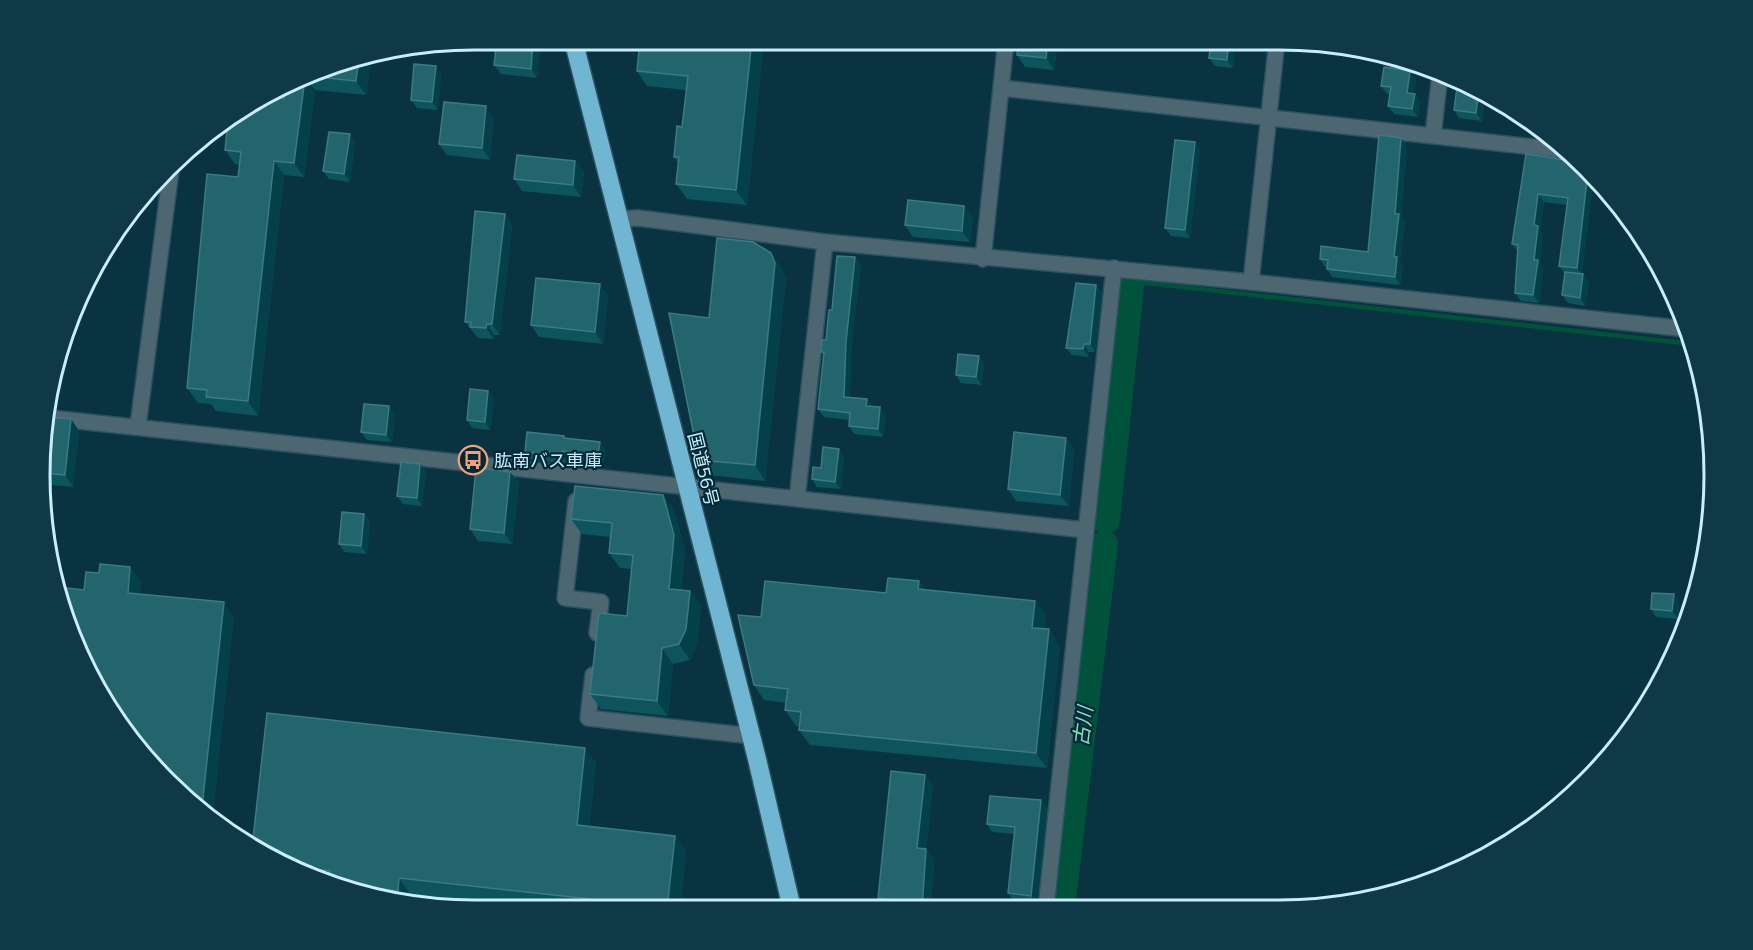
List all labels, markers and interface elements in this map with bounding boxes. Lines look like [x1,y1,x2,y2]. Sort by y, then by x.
street label: 国道56号 [684,430,724,508]
bus stop icon: 肱南バス車庫 [457,444,489,476]
place label: 肱南バス車庫 [494,449,602,471]
water label: 古川 [1068,703,1097,747]

